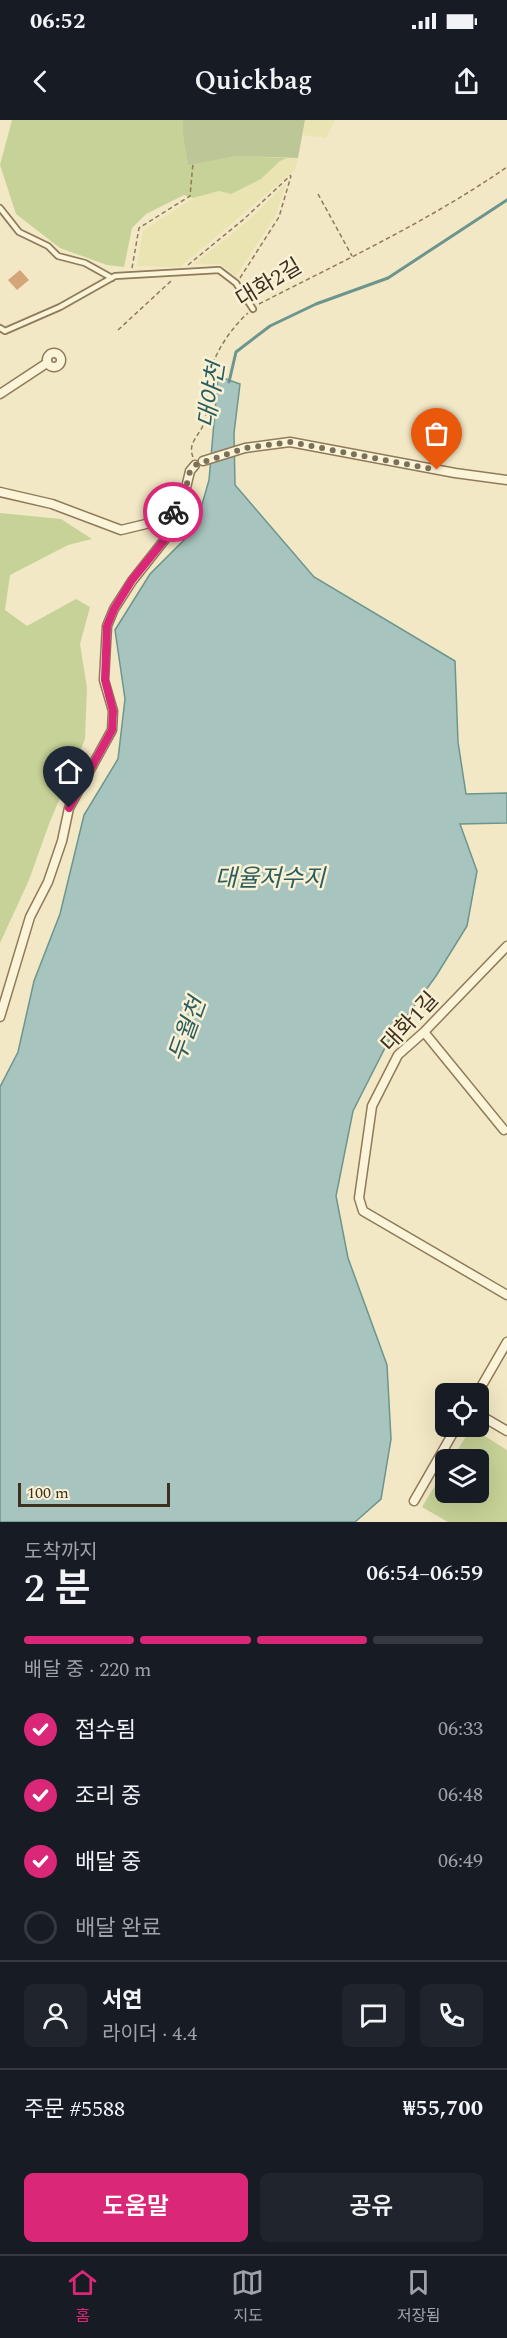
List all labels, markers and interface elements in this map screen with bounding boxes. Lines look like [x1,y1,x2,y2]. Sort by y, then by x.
text: 06:52 [30,5,85,38]
text: Quickbag [195,60,312,102]
icon: back [24,65,57,98]
icon: share [450,65,483,98]
street label: 대화2길 [230,250,308,316]
water label: 대야천 [189,357,235,431]
pin [411,408,462,470]
icon: bag [420,417,453,450]
courier [143,482,203,542]
icon: bike [157,496,190,529]
pin [43,746,94,808]
icon: home [52,755,85,788]
water label: 대율저수지 [215,861,327,897]
street label: 대화1길 [373,985,447,1059]
water label: 두월천 [160,990,217,1067]
map controls [435,1383,489,1503]
button: locate [435,1383,489,1437]
button: layers [435,1449,489,1503]
scale bar [18,1480,170,1508]
text: 100 m [27,1481,69,1505]
text: 도착까지 [24,1537,98,1567]
text: 06:54–06:59 [366,1557,483,1590]
text: 2 분 [24,1560,91,1619]
text: 배달 중 · 220 m [24,1655,151,1685]
icon: check [24,1713,57,1746]
text: 접수됨 [75,1714,136,1747]
text: 06:33 [438,1714,483,1744]
icon: check [24,1779,57,1812]
text: 조리 중 [75,1780,141,1813]
text: 06:48 [438,1780,483,1810]
icon: check [24,1845,57,1878]
text: 배달 중 [75,1846,141,1879]
text: 06:49 [438,1846,483,1876]
text: 배달 완료 [75,1912,161,1945]
button: person [24,1984,87,2047]
text: 서연 [102,1984,142,2017]
button: chat [342,1984,405,2047]
button: phone [420,1984,483,2047]
text: 라이더 · 4.4 [102,2019,197,2049]
text: ₩55,700 [403,2092,483,2125]
text: 주문 #5588 [24,2093,125,2126]
button: 도움말 [24,2173,248,2242]
button: 공유 [260,2173,483,2242]
tab: 홈 [66,2266,99,2328]
tab: 지도 [231,2266,264,2328]
tab: 저장됨 [397,2266,441,2328]

